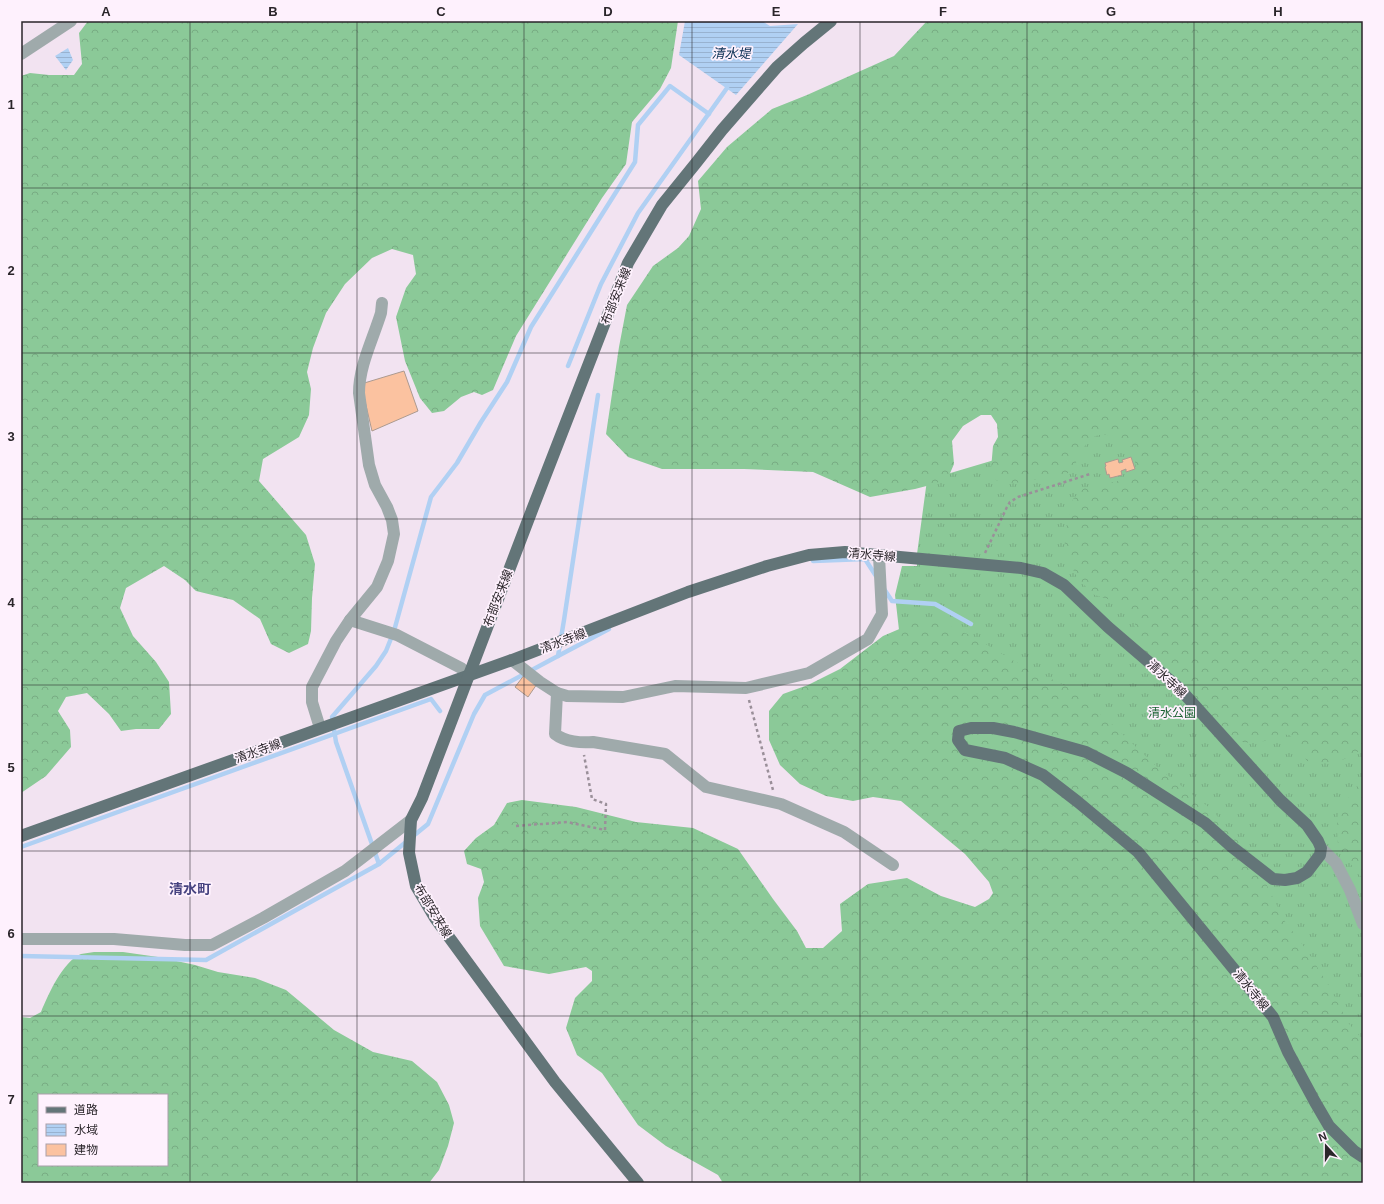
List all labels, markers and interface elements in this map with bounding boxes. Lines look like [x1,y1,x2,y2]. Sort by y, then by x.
text: A [101,4,111,19]
text: B [268,4,278,19]
text: C [436,4,446,19]
text: D [603,4,613,19]
text: E [772,4,781,19]
text: F [939,4,947,19]
text: G [1106,4,1116,19]
text: H [1273,4,1283,19]
water label: 清水堤 [711,46,752,61]
text: 1 [7,97,15,112]
text: 2 [7,263,15,278]
street label: 布部安来線 [598,266,634,326]
text: 3 [7,429,15,444]
street label: 清水寺線 [847,546,897,564]
street label: 布部安来線 [481,567,515,629]
text: 4 [7,595,15,610]
street label: 清水寺線 [538,626,588,656]
street label: 清水寺線 [1145,658,1189,700]
park label: 清水公園 [1148,706,1196,720]
street label: 清水寺線 [233,736,283,766]
text: 5 [7,760,15,775]
district label: 清水町 [169,881,211,897]
street label: 布部安来線 [412,882,454,940]
text: 6 [7,926,15,941]
street label: 清水寺線 [1230,967,1272,1013]
text: 7 [7,1092,15,1107]
legend [38,1094,168,1166]
text: 道路 [74,1103,98,1117]
text: 水域 [74,1123,98,1137]
north arrow [1306,1126,1346,1166]
text: N [1317,1130,1328,1144]
text: 建物 [74,1143,98,1157]

